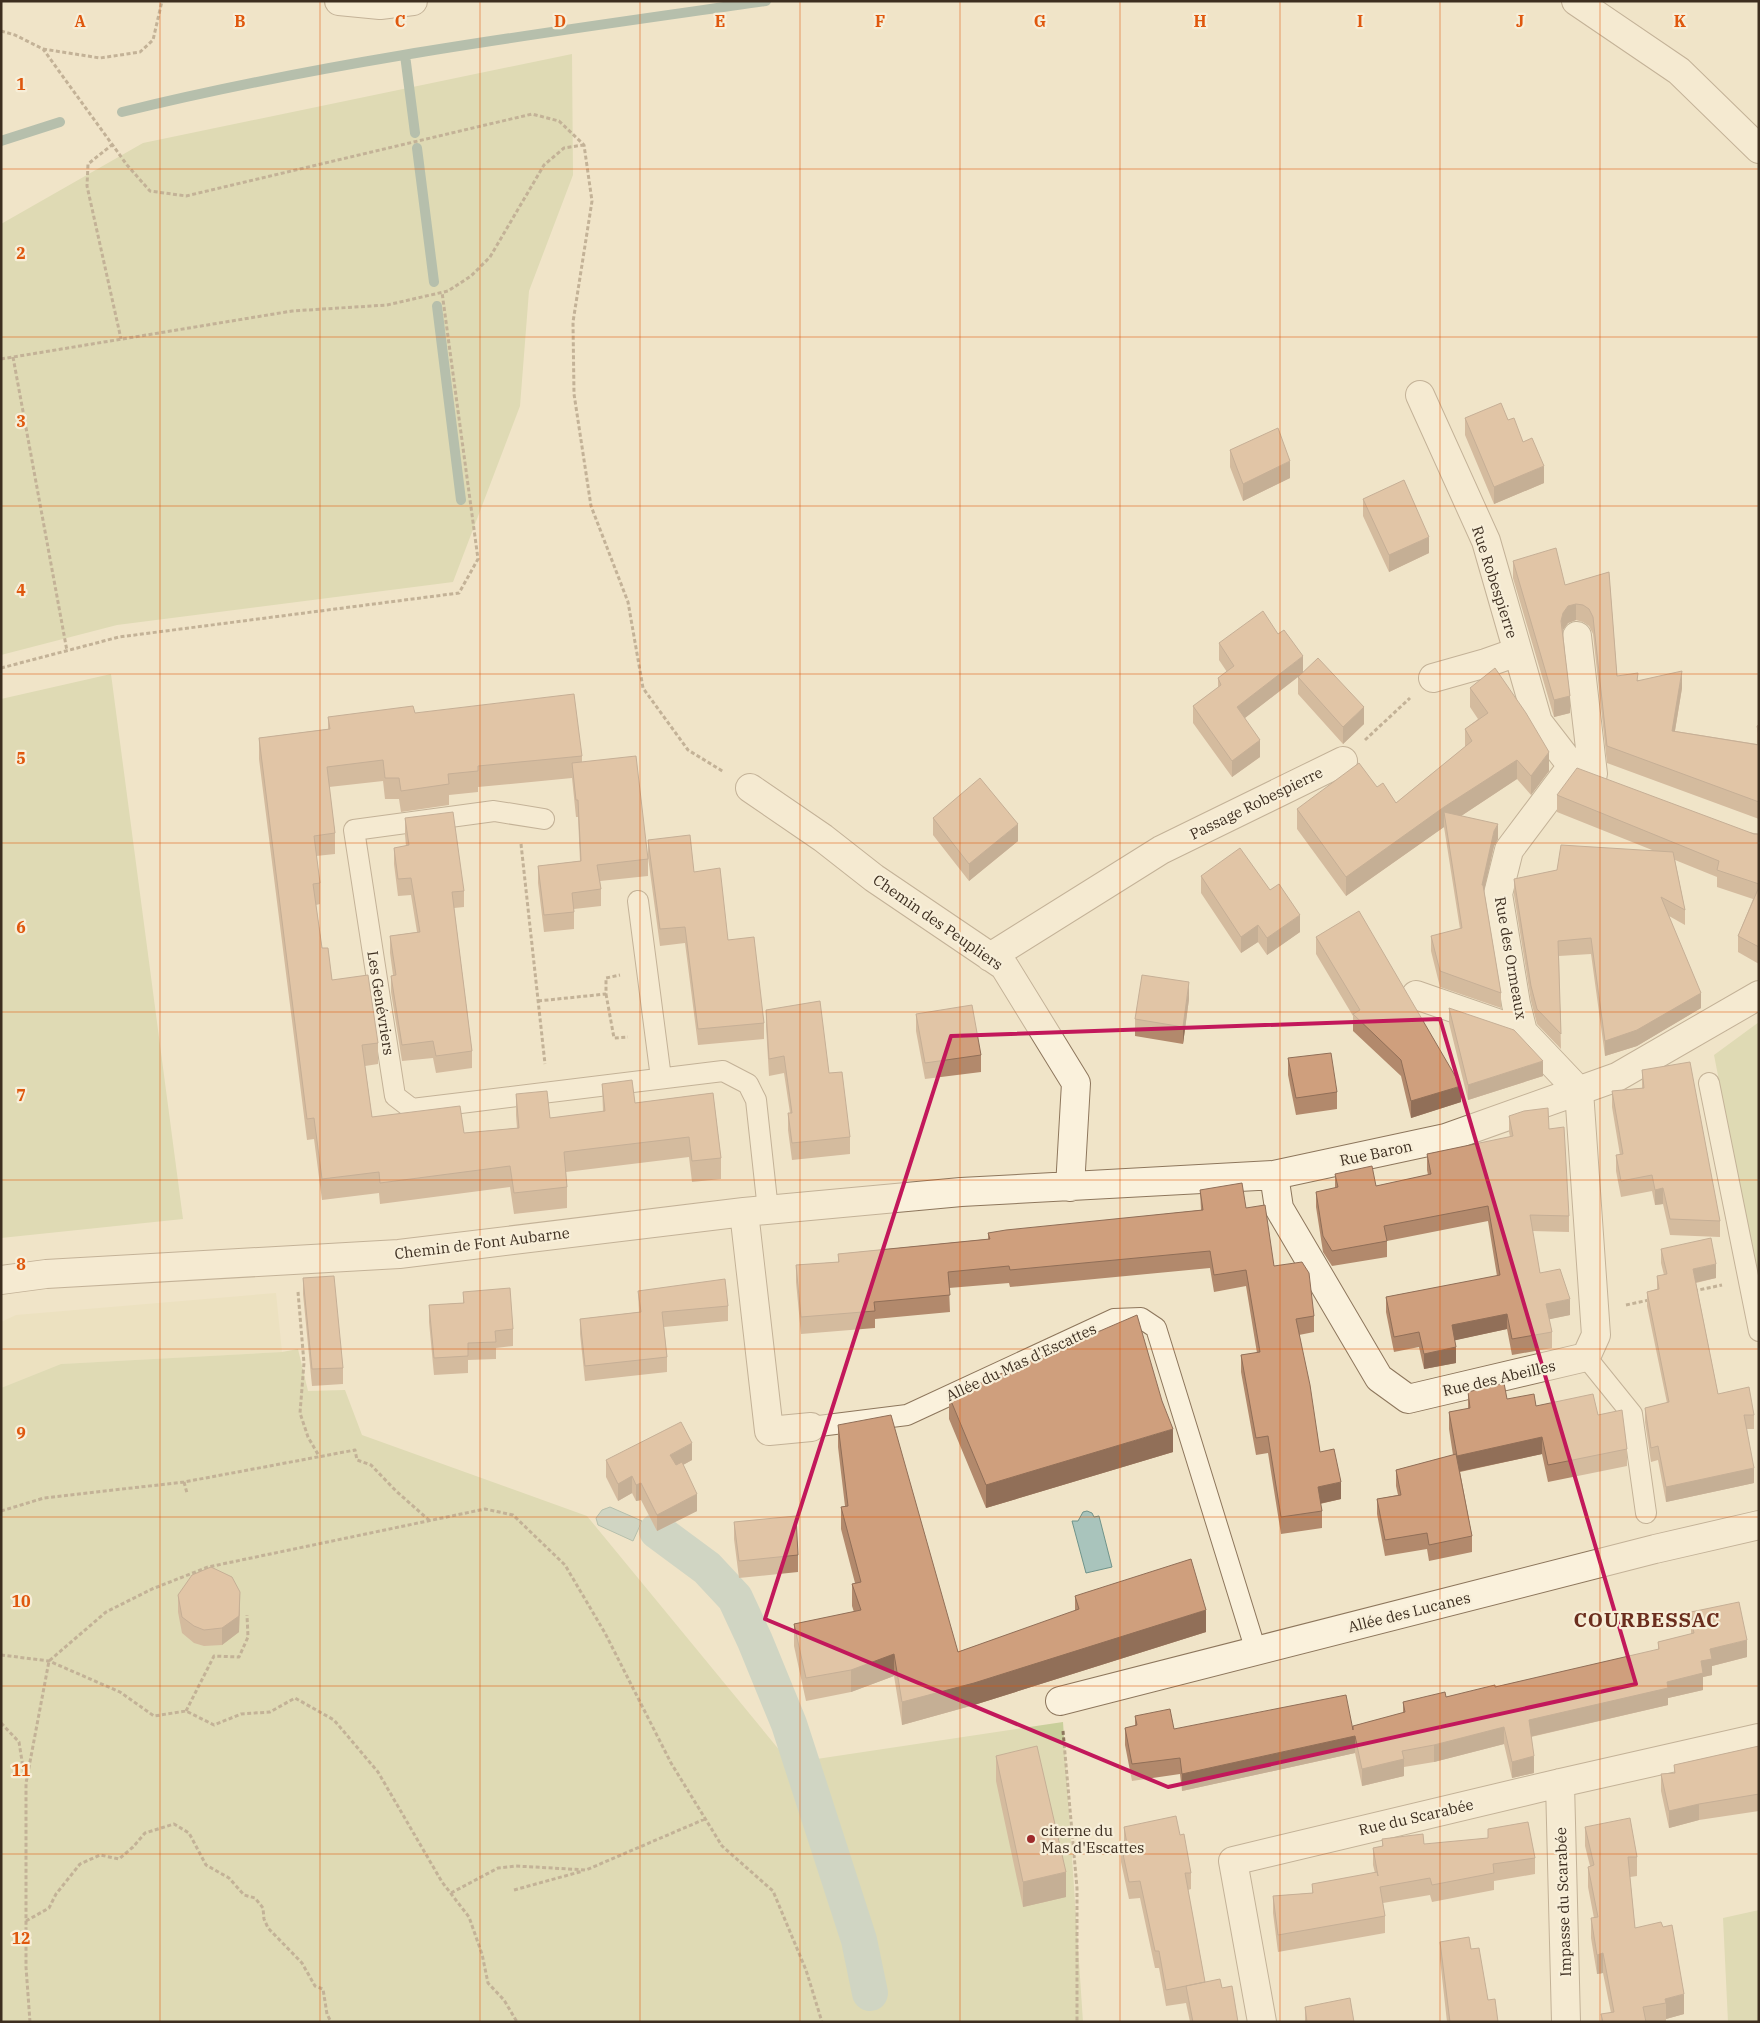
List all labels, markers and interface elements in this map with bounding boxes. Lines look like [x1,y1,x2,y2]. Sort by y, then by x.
text: A [74,11,86,31]
text: B [234,11,246,31]
text: C [395,11,405,31]
text: D [554,11,566,31]
text: E [715,11,725,31]
text: F [875,11,885,31]
text: G [1034,11,1046,31]
text: H [1194,11,1207,31]
text: I [1357,11,1363,31]
text: J [1516,11,1524,31]
text: K [1674,11,1687,31]
text: 1 [16,74,26,94]
text: 2 [16,243,26,263]
text: 3 [16,411,26,431]
street label: Rue Robespierre [1468,523,1522,641]
text: 4 [16,580,26,600]
text: 5 [16,748,26,768]
street label: Passage Robespierre [1186,763,1326,843]
street label: Chemin des Peupliers [869,870,1007,974]
street label: Rue des Ormeaux [1491,895,1531,1021]
text: 6 [16,917,26,937]
street label: Les Genévriers [363,949,399,1057]
text: 7 [16,1085,26,1105]
street label: Rue Baron [1338,1136,1414,1170]
street label: Chemin de Font Aubarne [393,1223,571,1263]
text: 8 [16,1254,26,1274]
street label: Allée du Mas d'Escattes [943,1319,1099,1405]
street label: Rue des Abeilles [1441,1356,1557,1400]
text: 9 [16,1423,26,1443]
street label: Allée des Lucanes [1346,1588,1472,1636]
text: 10 [11,1591,31,1611]
district label: COURBESSAC [1574,1606,1720,1633]
text: 11 [11,1760,31,1780]
street label: Rue du Scarabée [1357,1795,1475,1839]
place label: citerne du Mas d'Escattes [1041,1821,1144,1857]
street label: Impasse du Scarabée [1551,1827,1575,1977]
marker: citerne du Mas d'Escattes [1025,1833,1037,1845]
text: 12 [11,1928,31,1948]

